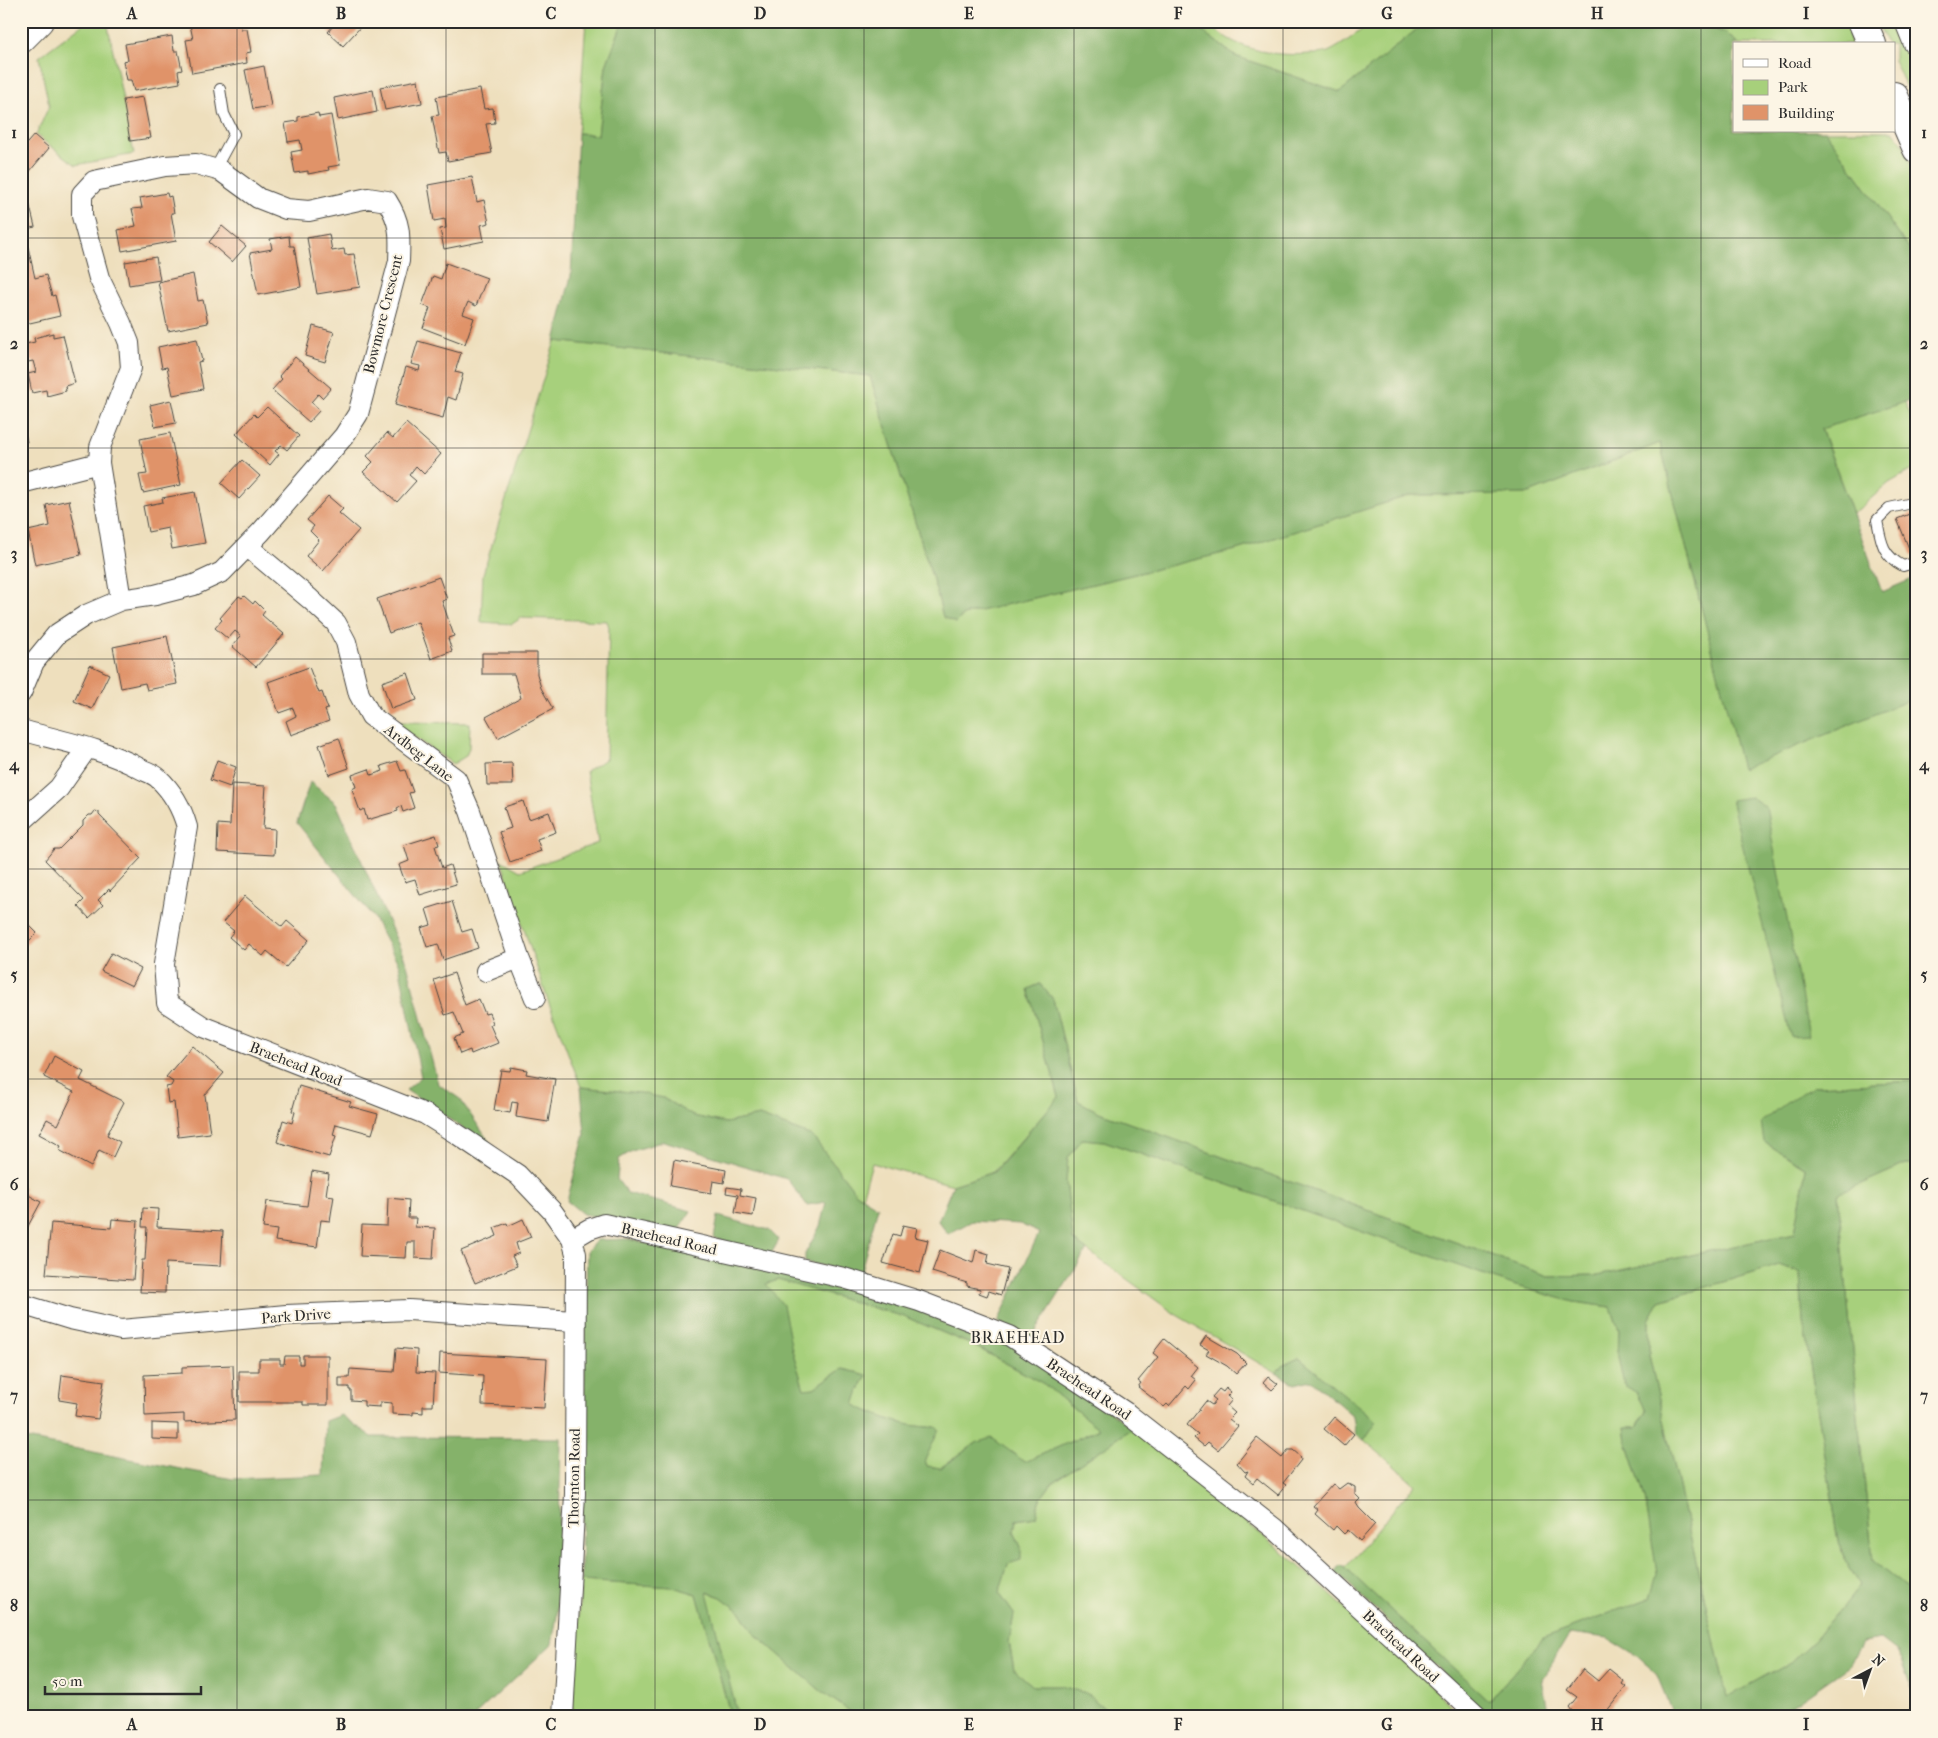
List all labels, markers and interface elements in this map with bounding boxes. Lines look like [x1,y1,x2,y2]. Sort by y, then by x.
text: A [126,4,138,23]
text: B [336,4,346,23]
text: C [546,4,557,23]
text: D [754,4,766,23]
text: E [964,4,974,23]
text: F [1173,4,1183,23]
text: G [1381,4,1393,23]
text: H [1591,4,1604,23]
text: I [1803,4,1810,23]
legend [1733,42,1896,132]
text: Road [1778,54,1812,72]
text: Park [1778,78,1808,96]
text: Building [1778,104,1835,122]
text: 1 [11,123,17,142]
text: 1 [1921,123,1927,142]
street label: Bowmore Crescent [359,252,407,376]
text: 2 [10,334,18,353]
text: 2 [1920,334,1928,353]
text: 3 [11,544,17,564]
text: 3 [1921,544,1927,564]
street label: Ardbeg Lane [380,720,458,786]
text: 4 [8,755,20,775]
text: 4 [1918,755,1930,775]
text: 5 [11,965,18,984]
text: 5 [1921,965,1928,984]
street label: Braehead Road [247,1038,346,1090]
text: 6 [10,1175,19,1194]
text: 6 [1920,1175,1929,1194]
street label: Braehead Road [619,1219,720,1259]
street label: Park Drive [261,1305,332,1327]
district label: BRAEHEAD [970,1328,1066,1347]
street label: Braehead Road [1043,1354,1135,1424]
text: 7 [9,1386,18,1405]
text: 7 [1919,1386,1928,1405]
street label: Thornton Road [564,1427,584,1528]
text: 8 [10,1596,18,1615]
text: 8 [1920,1596,1928,1615]
street label: Braehead Road [1359,1606,1444,1687]
north arrow [1846,1646,1896,1696]
text: N [1869,1651,1888,1671]
scale bar [45,1663,201,1695]
text: 50 m [52,1672,83,1690]
text: A [126,1715,138,1734]
text: B [336,1715,346,1734]
text: C [546,1715,557,1734]
text: D [754,1715,766,1734]
text: E [964,1715,974,1734]
text: F [1173,1715,1183,1734]
text: G [1381,1715,1393,1734]
text: H [1591,1715,1604,1734]
text: I [1803,1715,1810,1734]

